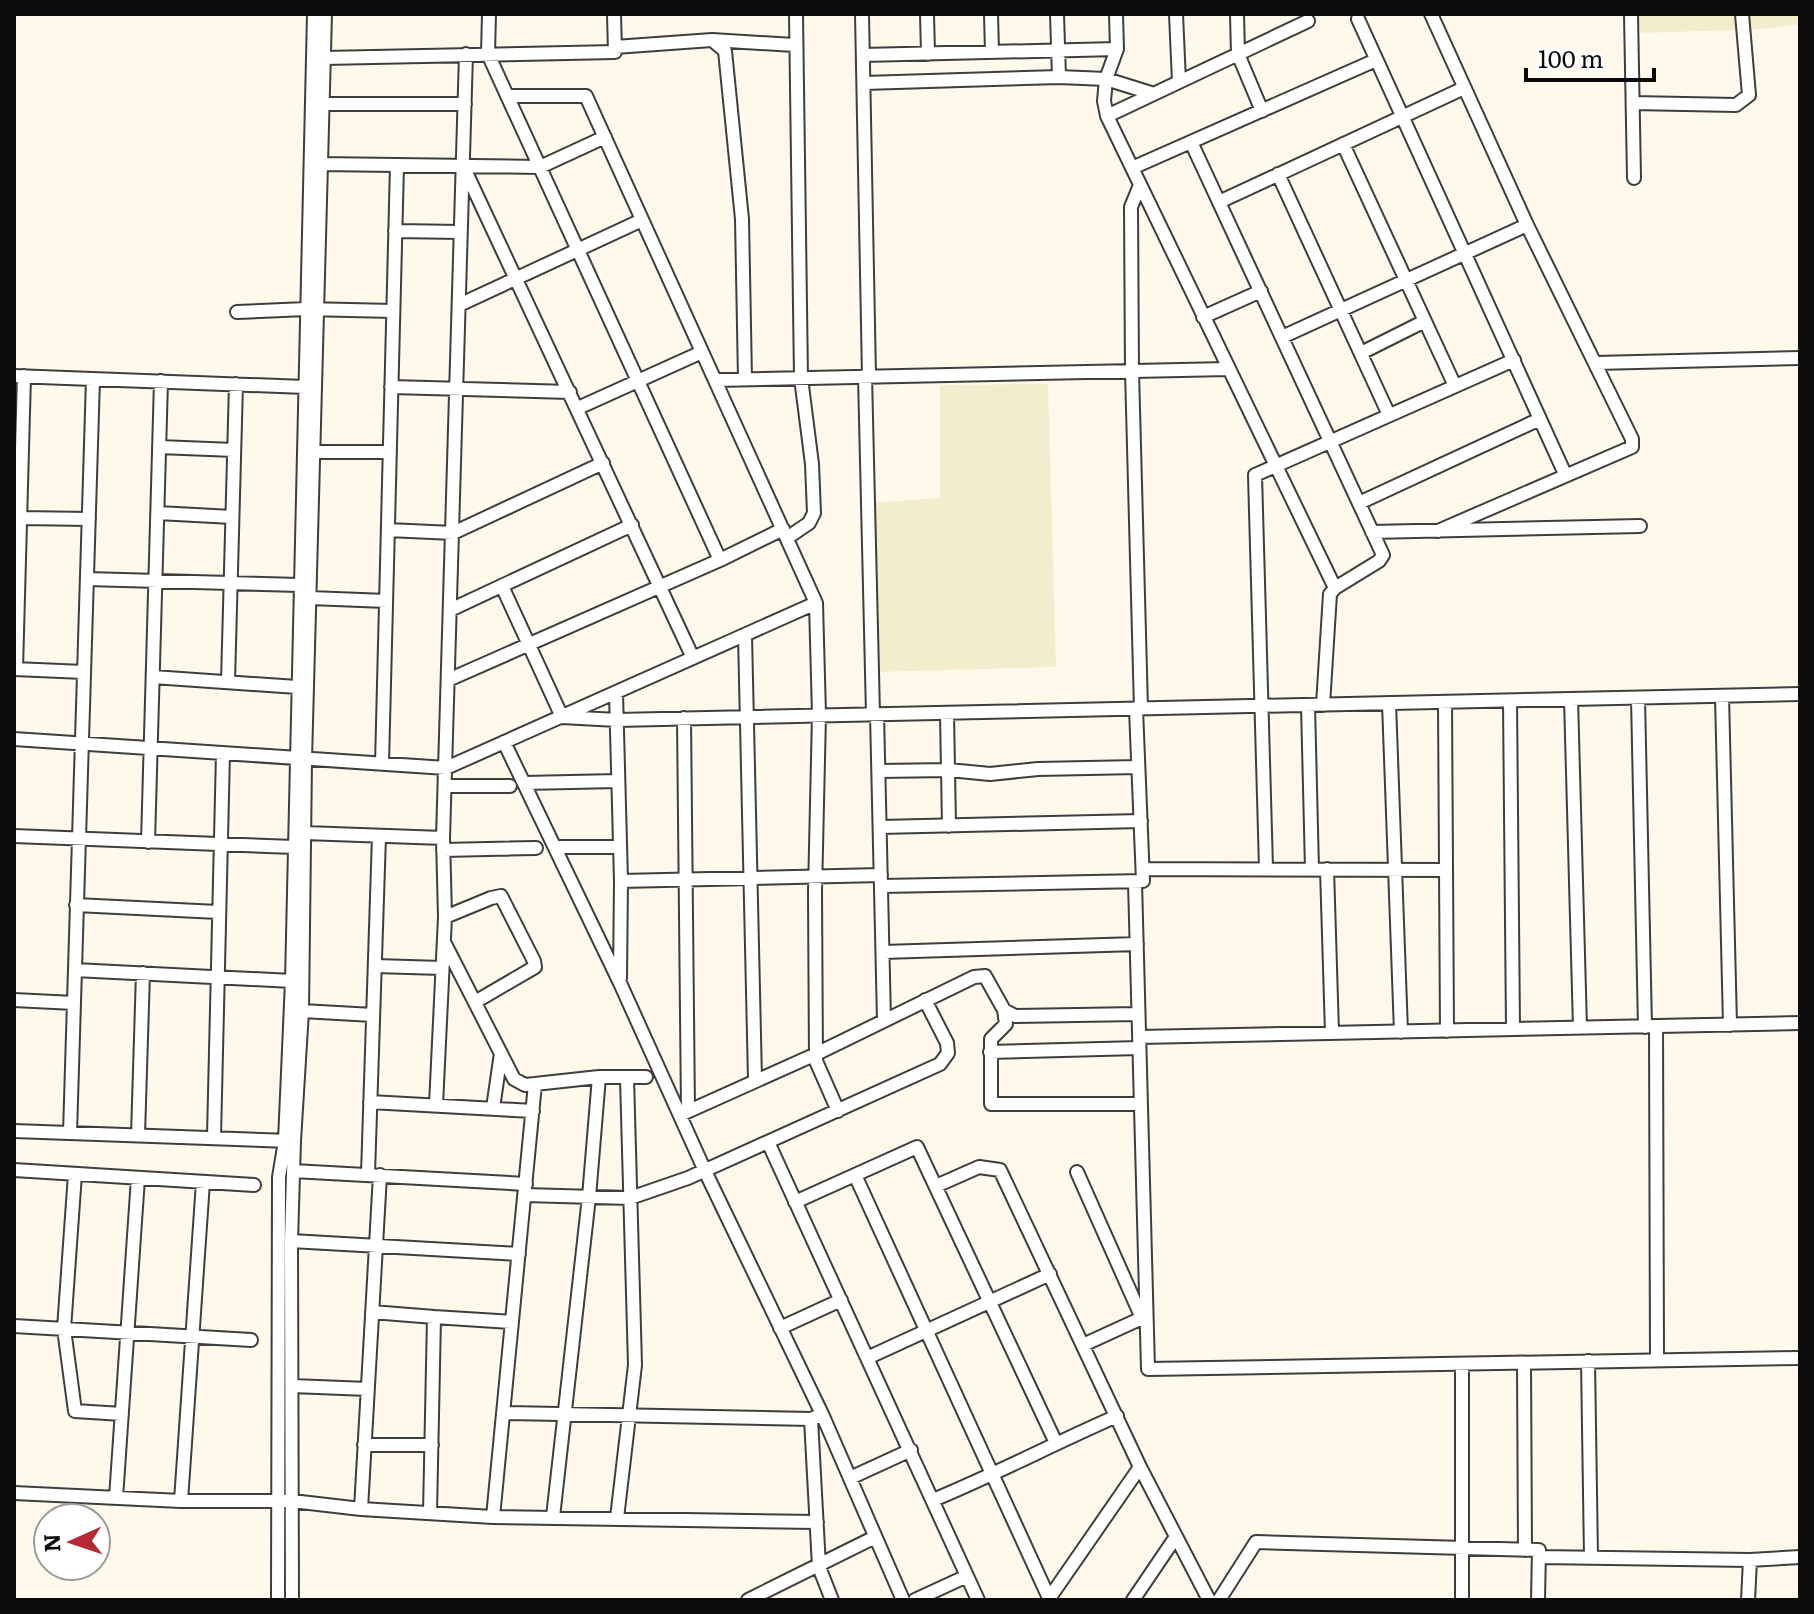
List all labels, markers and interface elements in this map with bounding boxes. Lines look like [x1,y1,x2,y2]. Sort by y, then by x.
scale bar [1526,32,1654,82]
text: 100 m [1538,40,1604,75]
north arrow [32,1502,112,1582]
text: N [34,1533,67,1553]

